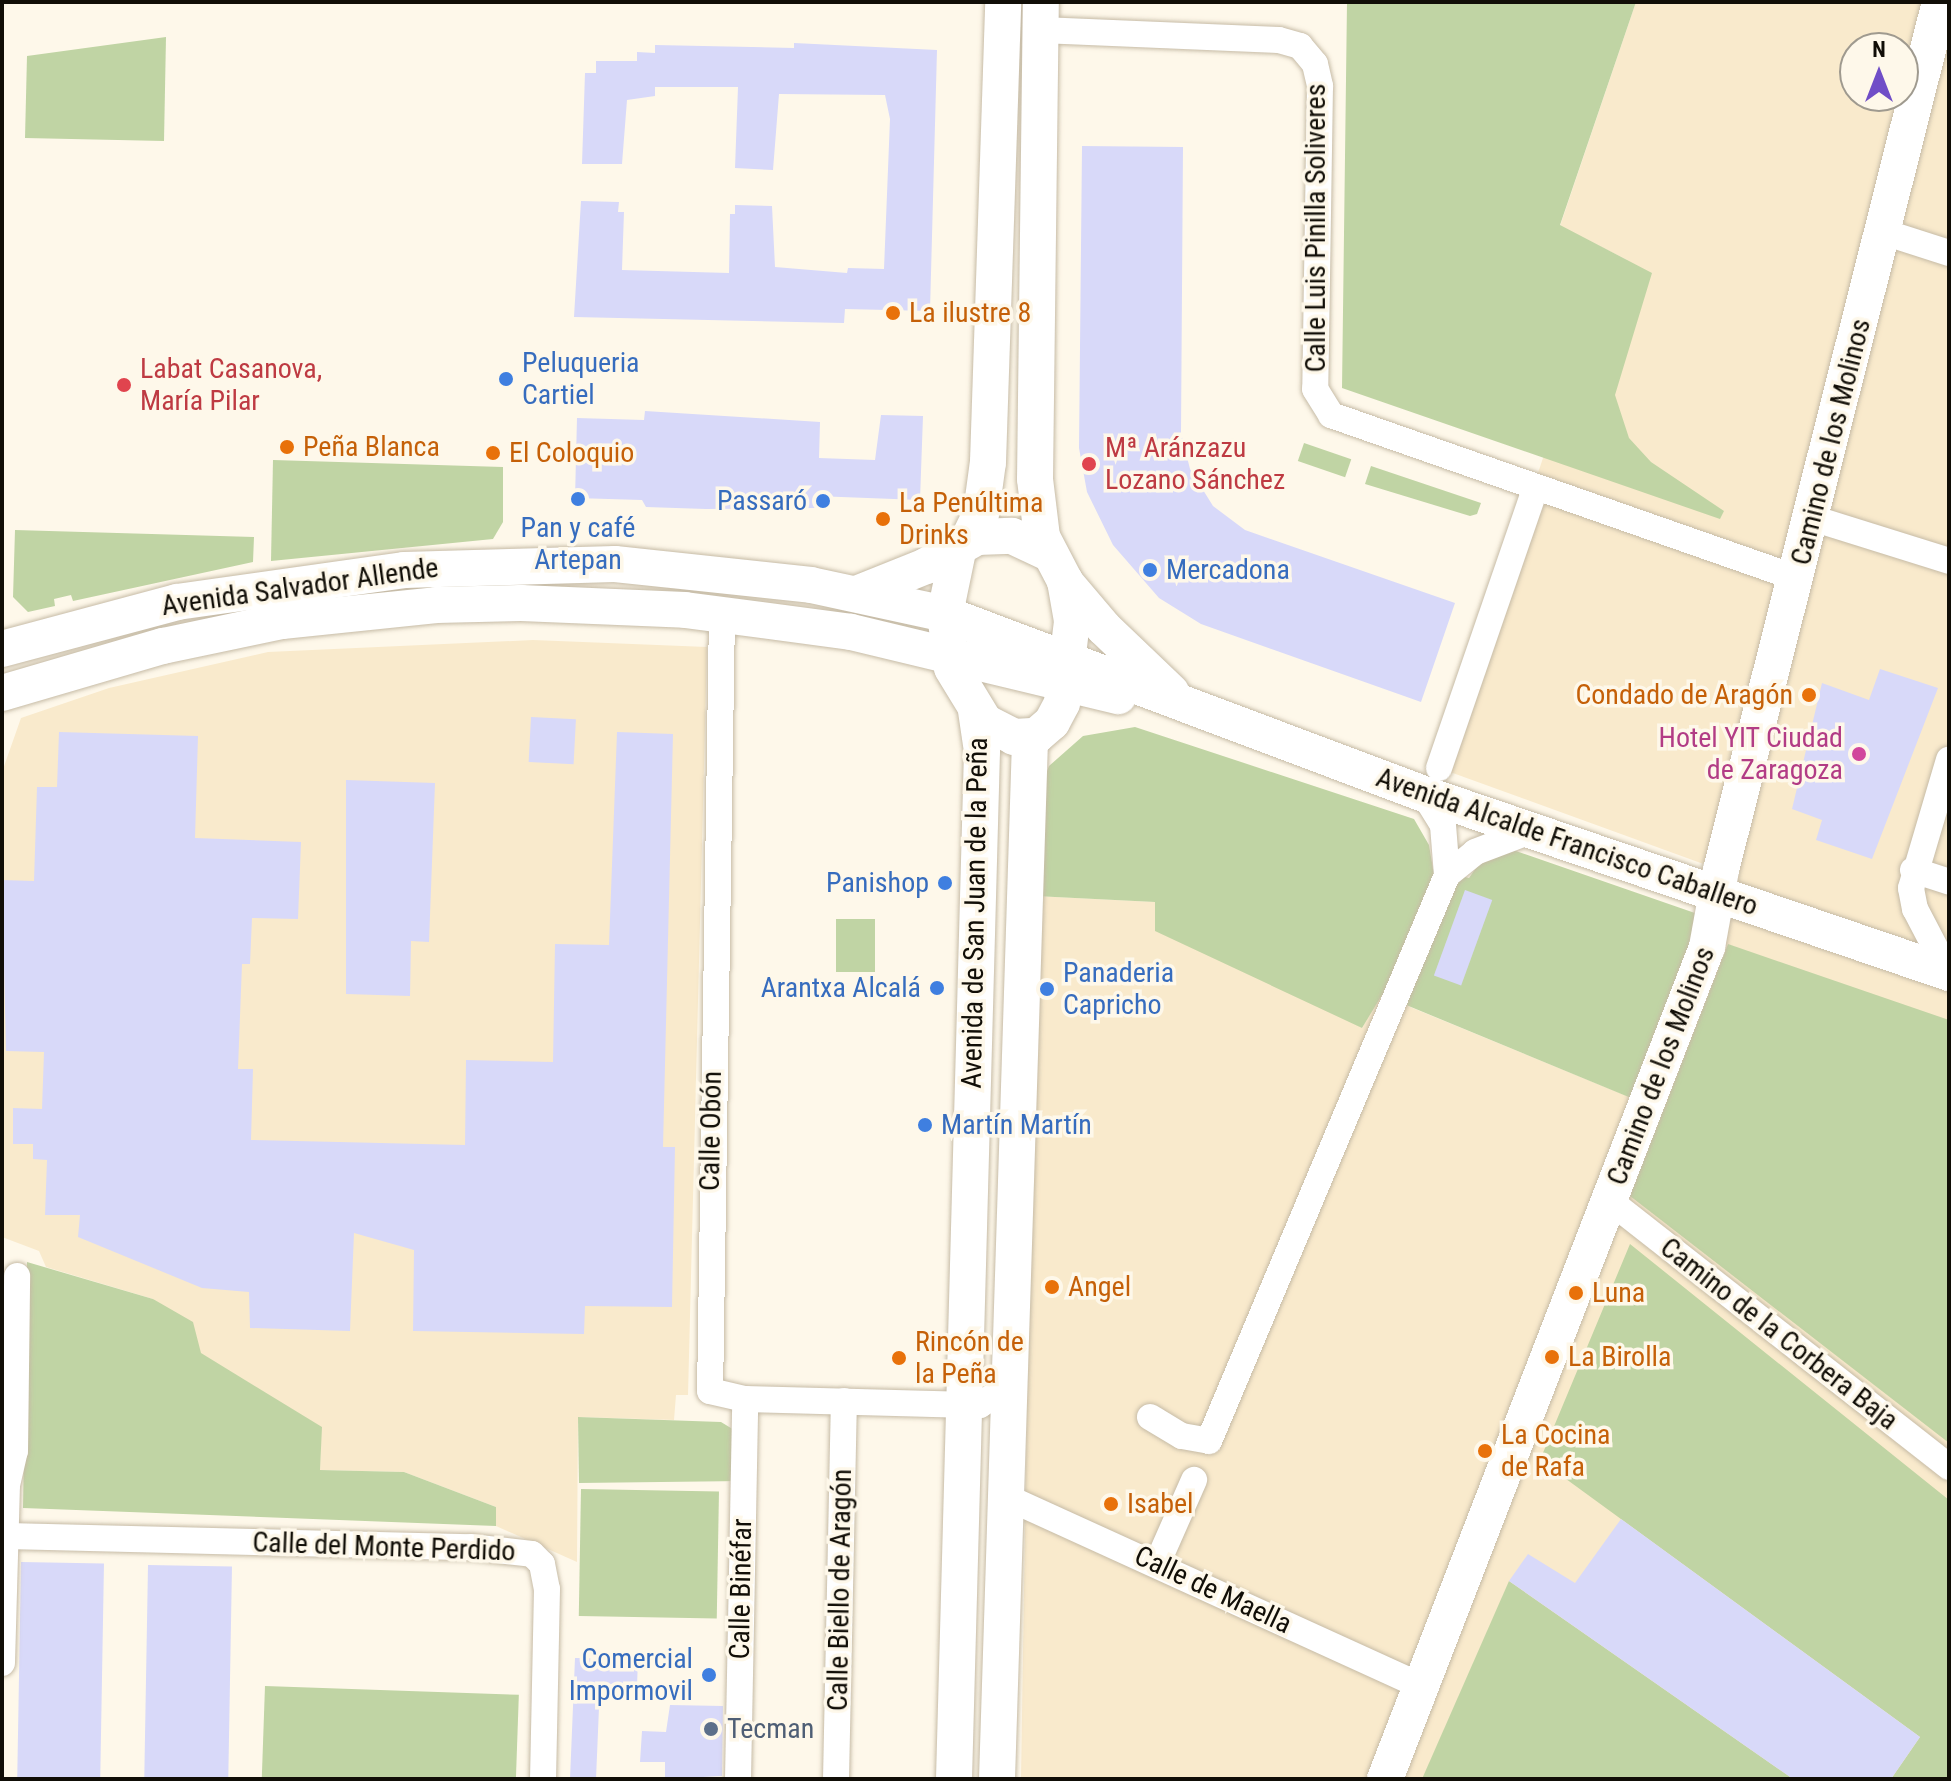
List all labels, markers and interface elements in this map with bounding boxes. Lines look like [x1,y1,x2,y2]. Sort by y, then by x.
north arrow [1839,32,1919,112]
text: N [1872,37,1886,62]
street label: Calle Luis Pinilla Soliveres [1299,84,1333,372]
place label: La ilustre 8 [909,296,1031,330]
marker: La ilustre 8 [884,304,902,322]
street label: Camino de los Molinos [1784,315,1878,569]
place label: Peluqueria Cartiel [522,346,639,412]
place label: Labat Casanova, María Pilar [140,352,322,418]
marker: Peluqueria Cartiel [497,370,515,388]
marker: Labat Casanova, María Pilar [115,376,133,394]
place label: Peña Blanca [303,430,440,464]
place label: Mª Aránzazu Lozano Sánchez [1105,431,1285,497]
place label: El Coloquio [509,436,634,470]
marker: Peña Blanca [278,438,296,456]
marker: El Coloquio [484,444,502,462]
marker: Mª Aránzazu Lozano Sánchez [1080,455,1098,473]
place label: Passaró [717,484,807,518]
place label: La Penúltima Drinks [899,486,1043,552]
marker: Pan y café Artepan [569,490,587,508]
marker: Passaró [814,492,832,510]
marker: La Penúltima Drinks [874,510,892,528]
place label: Pan y café Artepan [521,511,635,577]
street label: Avenida Salvador Allende [159,551,441,623]
place label: Mercadona [1166,553,1290,587]
marker: Mercadona [1141,561,1159,579]
place label: Condado de Aragón [1575,678,1793,712]
marker: Condado de Aragón [1800,686,1818,704]
place label: Hotel YIT Ciudad de Zaragoza [1658,721,1843,787]
street label: Avenida de San Juan de la Peña [955,737,995,1089]
marker: Hotel YIT Ciudad de Zaragoza [1850,745,1868,763]
street label: Avenida Alcalde Francisco Caballero [1372,761,1762,923]
place label: Panishop [826,866,929,900]
marker: Panishop [936,874,954,892]
street label: Camino de los Molinos [1600,942,1722,1190]
place label: Panaderia Capricho [1063,956,1174,1022]
place label: Arantxa Alcalá [761,971,921,1005]
marker: Arantxa Alcalá [928,979,946,997]
marker: Panaderia Capricho [1038,980,1056,998]
street label: Calle Obón [693,1071,729,1191]
place label: Martín Martín [941,1108,1092,1142]
marker: Martín Martín [916,1116,934,1134]
street label: Camino de la Corbera Baja [1654,1231,1904,1437]
place label: Angel [1068,1270,1131,1304]
place label: Luna [1592,1276,1645,1310]
marker: Angel [1043,1278,1061,1296]
marker: Luna [1567,1284,1585,1302]
place label: Rincón de la Peña [915,1325,1024,1391]
place label: La Birolla [1568,1340,1671,1374]
marker: La Birolla [1543,1348,1561,1366]
marker: Rincón de la Peña [890,1349,908,1367]
place label: La Cocina de Rafa [1501,1418,1610,1484]
marker: La Cocina de Rafa [1476,1442,1494,1460]
street label: Calle Biello de Aragón [821,1469,859,1711]
place label: Isabel [1127,1487,1194,1521]
marker: Isabel [1102,1495,1120,1513]
street label: Calle Binéfar [723,1518,759,1660]
street label: Calle del Monte Perdido [252,1526,516,1568]
street label: Calle de Maella [1129,1539,1297,1641]
place label: Comercial Impormovil [569,1642,693,1708]
marker: Comercial Impormovil [700,1666,718,1684]
place label: Tecman [727,1712,814,1746]
marker: Tecman [702,1720,720,1738]

